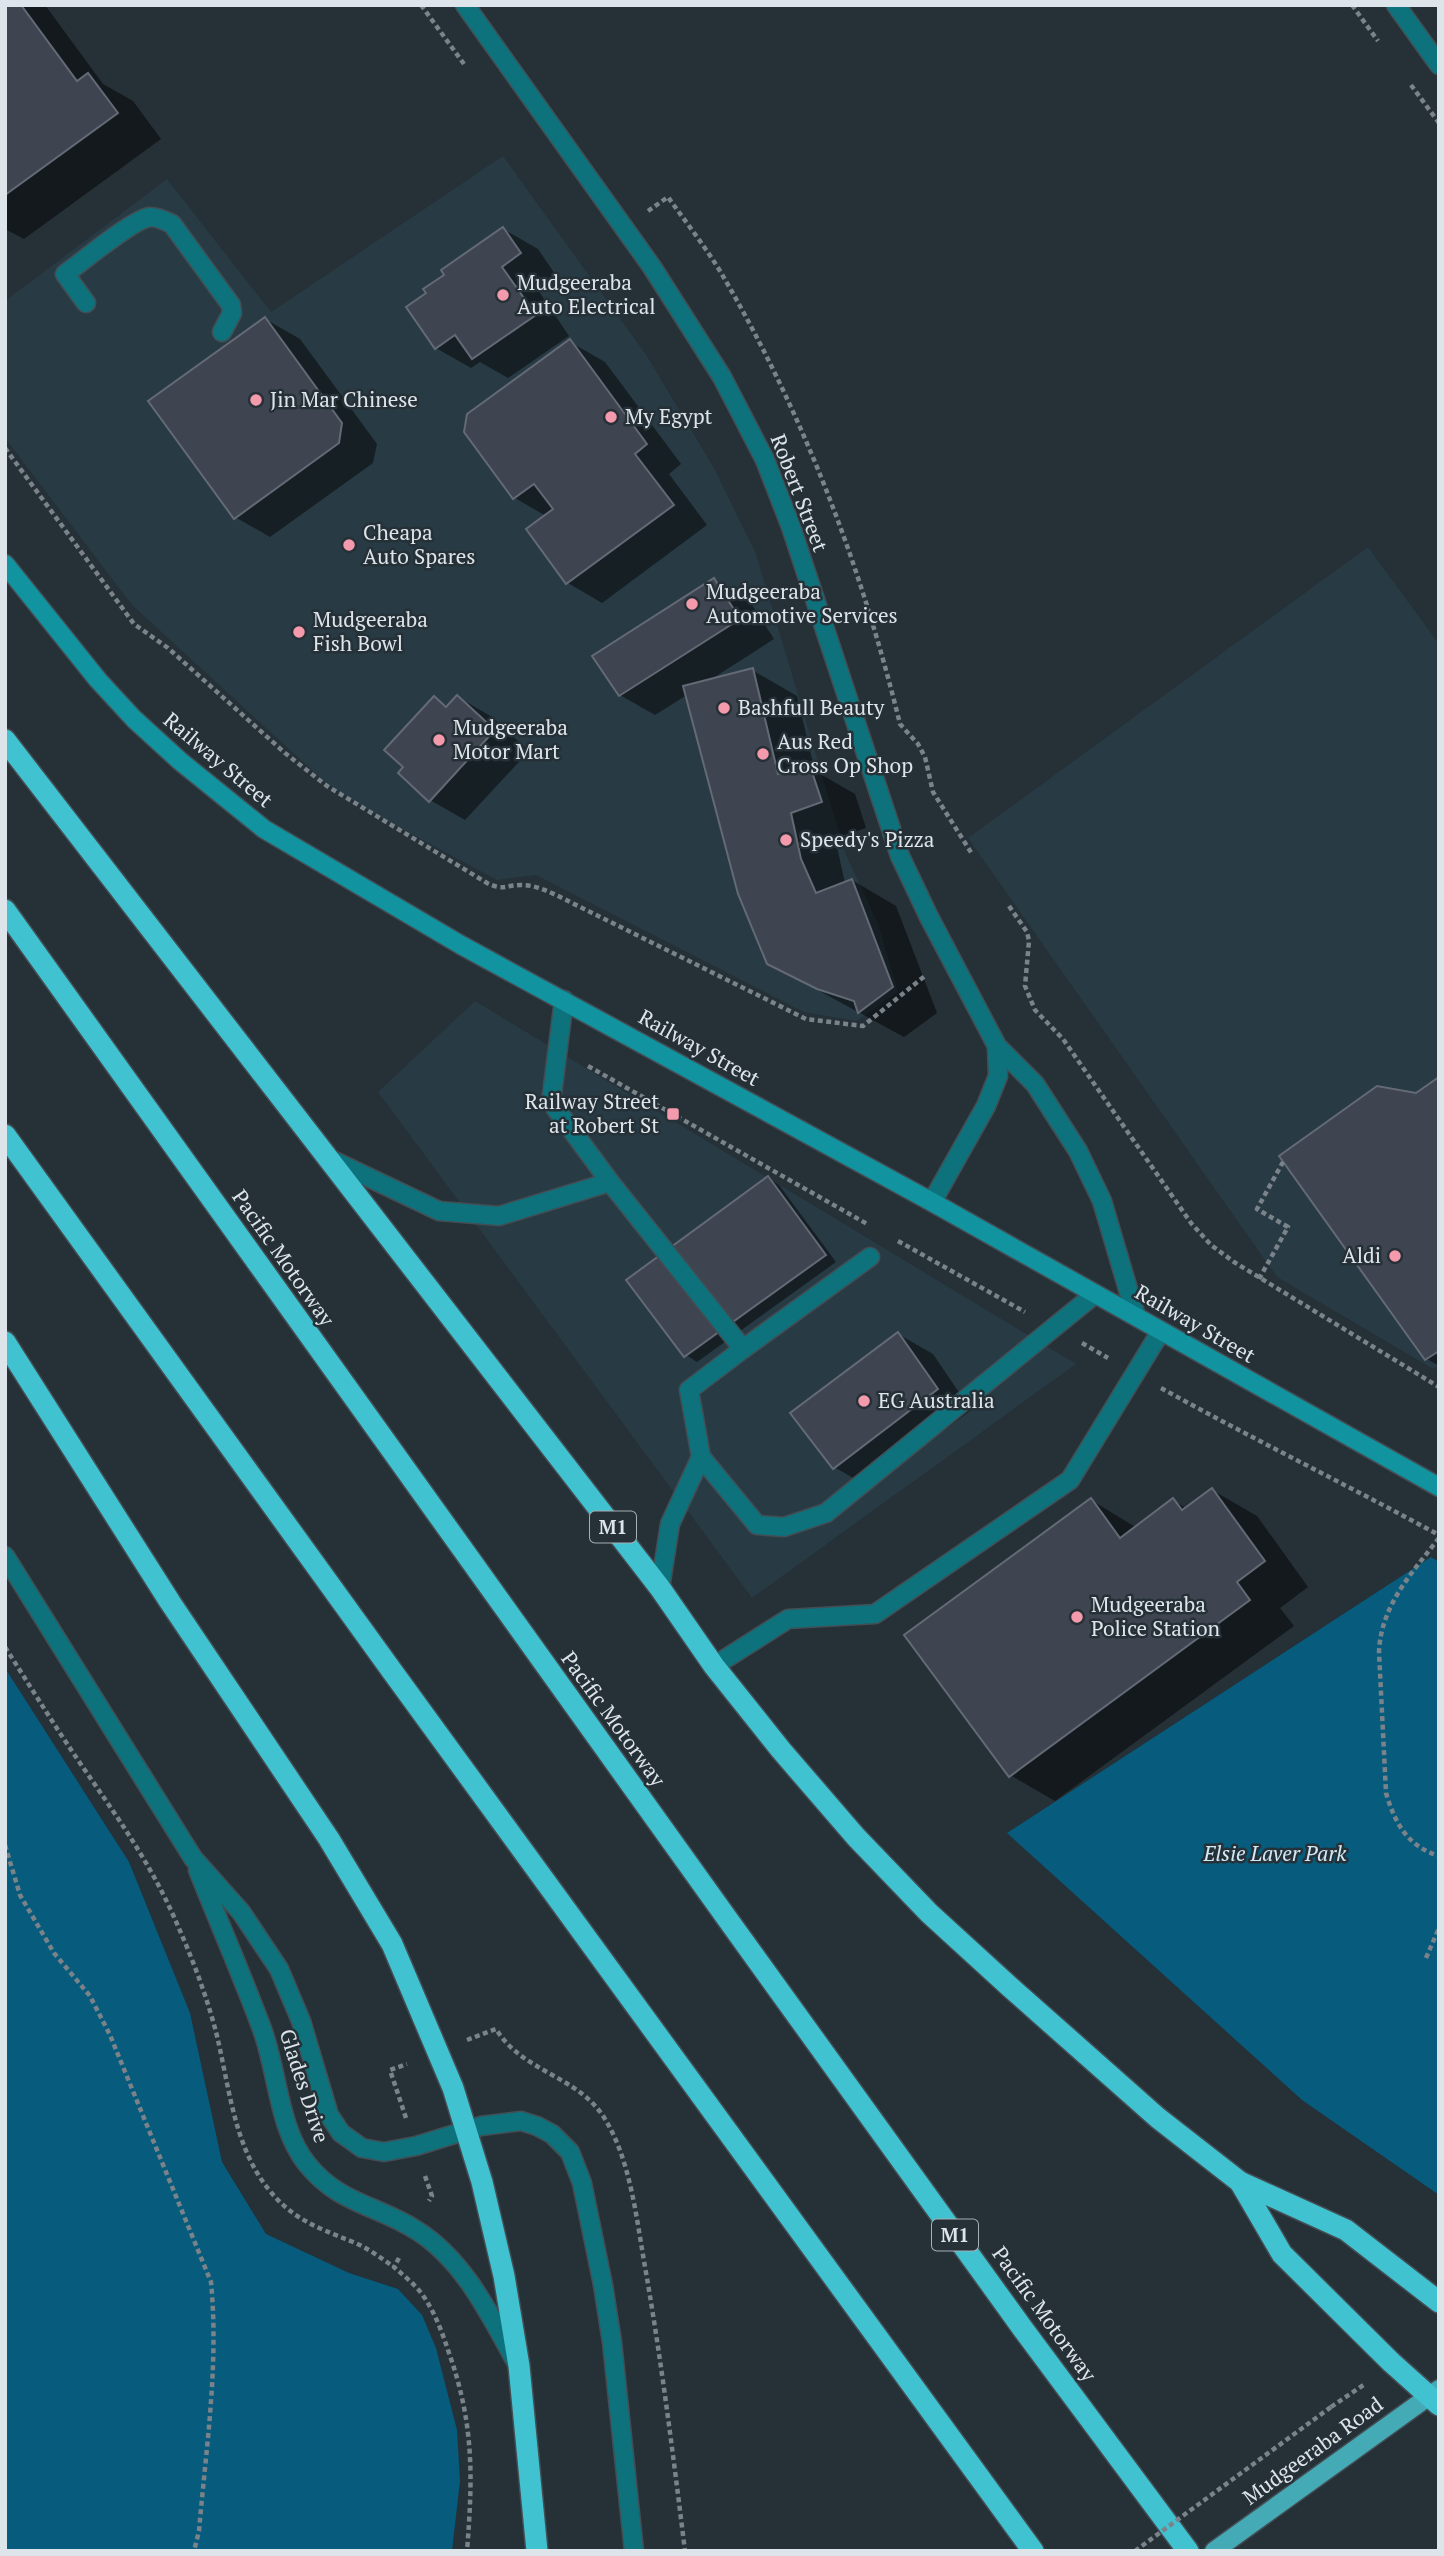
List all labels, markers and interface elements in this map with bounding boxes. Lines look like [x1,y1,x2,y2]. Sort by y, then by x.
place label: Mudgeeraba Auto Electrical [517,268,656,320]
marker: Mudgeeraba Auto Electrical [495,287,511,303]
place label: Jin Mar Chinese [270,385,418,413]
marker: Jin Mar Chinese [248,392,264,408]
place label: My Egypt [625,402,712,430]
marker: My Egypt [603,409,619,425]
street label: Robert Street [765,430,835,556]
place label: Cheapa Auto Spares [363,518,475,570]
marker: Cheapa Auto Spares [341,537,357,553]
place label: Mudgeeraba Automotive Services [706,577,898,629]
marker: Mudgeeraba Automotive Services [684,596,700,612]
place label: Mudgeeraba Fish Bowl [313,605,428,657]
marker: Mudgeeraba Fish Bowl [291,624,307,640]
place label: Bashfull Beauty [738,693,885,721]
marker: Bashfull Beauty [716,700,732,716]
street label: Railway Street [158,705,279,813]
place label: Mudgeeraba Motor Mart [453,713,568,765]
place label: Aus Red Cross Op Shop [777,727,913,779]
marker: Mudgeeraba Motor Mart [431,732,447,748]
marker: Aus Red Cross Op Shop [755,746,771,762]
place label: Speedy's Pizza [800,825,935,853]
marker: Speedy's Pizza [778,832,794,848]
street label: Railway Street [634,1002,765,1092]
place label: Railway Street at Robert St [525,1087,659,1139]
marker: Railway Street at Robert St [665,1106,681,1122]
street label: Pacific Motorway [226,1184,342,1332]
place label: Aldi [1342,1241,1381,1269]
marker: Aldi [1387,1248,1403,1264]
street label: Railway Street [1130,1277,1261,1369]
place label: EG Australia [878,1386,995,1414]
marker: EG Australia [856,1393,872,1409]
road number: M1 [590,1512,636,1542]
place label: Mudgeeraba Police Station [1091,1590,1221,1642]
marker: Mudgeeraba Police Station [1069,1609,1085,1625]
street label: Pacific Motorway [555,1645,673,1792]
park label: Elsie Laver Park [1203,1839,1347,1867]
street label: Glades Drive [273,2025,336,2146]
road number: M1 [932,2220,978,2250]
street label: Pacific Motorway [986,2240,1104,2387]
street label: Mudgeeraba Road [1237,2390,1388,2511]

